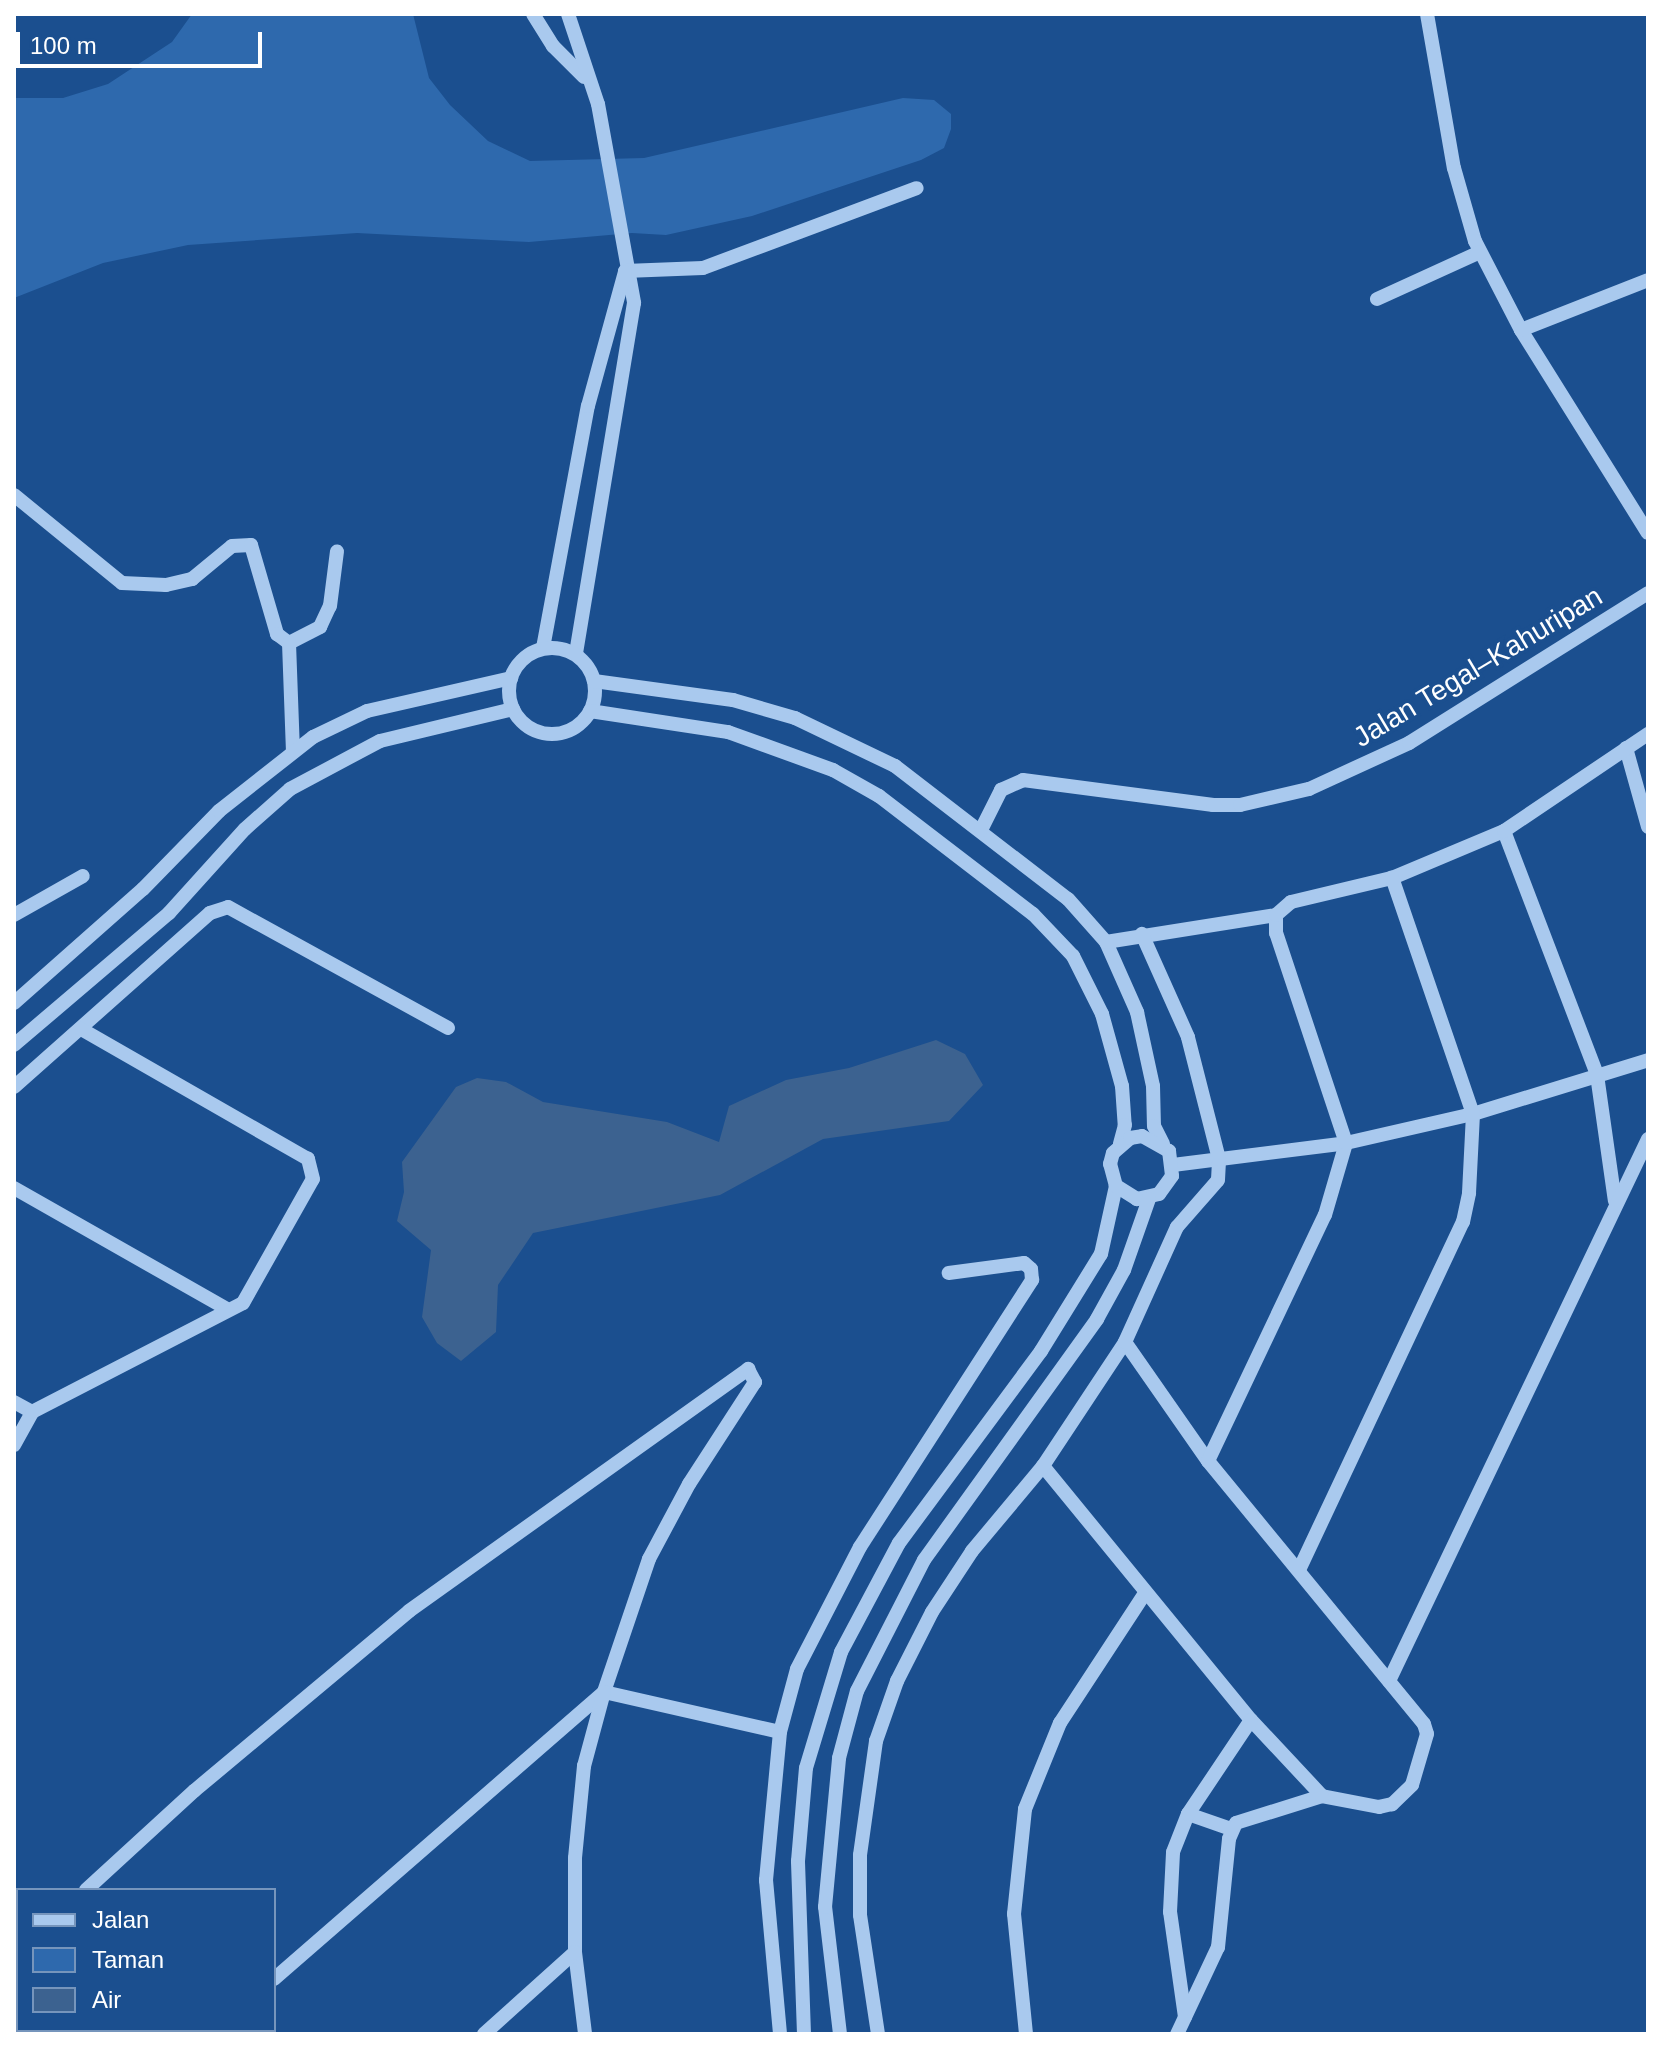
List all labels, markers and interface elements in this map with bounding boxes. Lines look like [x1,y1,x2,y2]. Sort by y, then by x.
scale bar [20,16,266,66]
text: 100 m [30,32,97,59]
street label: Jalan Tegal–Kahuripan [1347,579,1609,755]
legend [16,1888,276,2032]
text: Jalan [92,1906,149,1933]
text: Taman [92,1946,164,1973]
text: Air [92,1986,121,2013]

